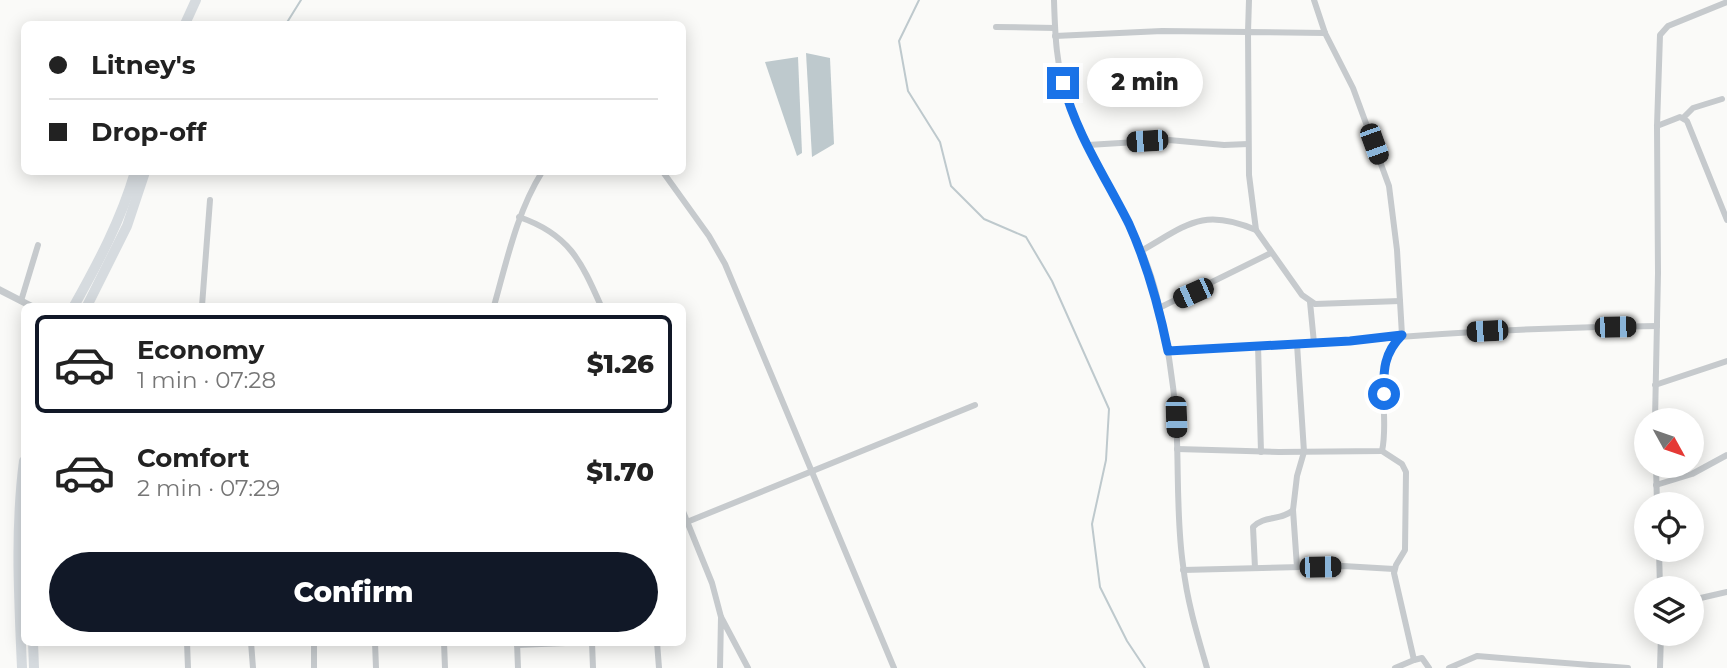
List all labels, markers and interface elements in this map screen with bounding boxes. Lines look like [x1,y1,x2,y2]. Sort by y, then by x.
text: Litney's [91,49,196,81]
callout: 2 min [1088,58,1203,108]
route end [1047,67,1079,99]
text: 2 min [1111,68,1179,96]
text: Drop-off [91,116,206,148]
car [1357,121,1392,167]
car [1126,129,1169,153]
car [1170,275,1217,311]
car [1594,316,1637,338]
car [1466,319,1509,343]
icon: car [53,333,116,396]
text: Economy [137,334,264,366]
text: $1.26 [587,348,654,380]
text: 1 min · 07:28 [137,366,276,394]
route start [1368,378,1400,410]
car [1165,396,1188,438]
north arrow [1634,408,1704,478]
map controls [1634,408,1704,646]
icon: car [53,441,116,504]
text: Comfort [137,442,249,474]
text: $1.70 [586,456,654,488]
text: 2 min · 07:29 [137,474,280,502]
button: locate [1634,492,1704,562]
button: Confirm [49,552,658,632]
car [1299,556,1342,578]
button: layers [1634,576,1704,646]

